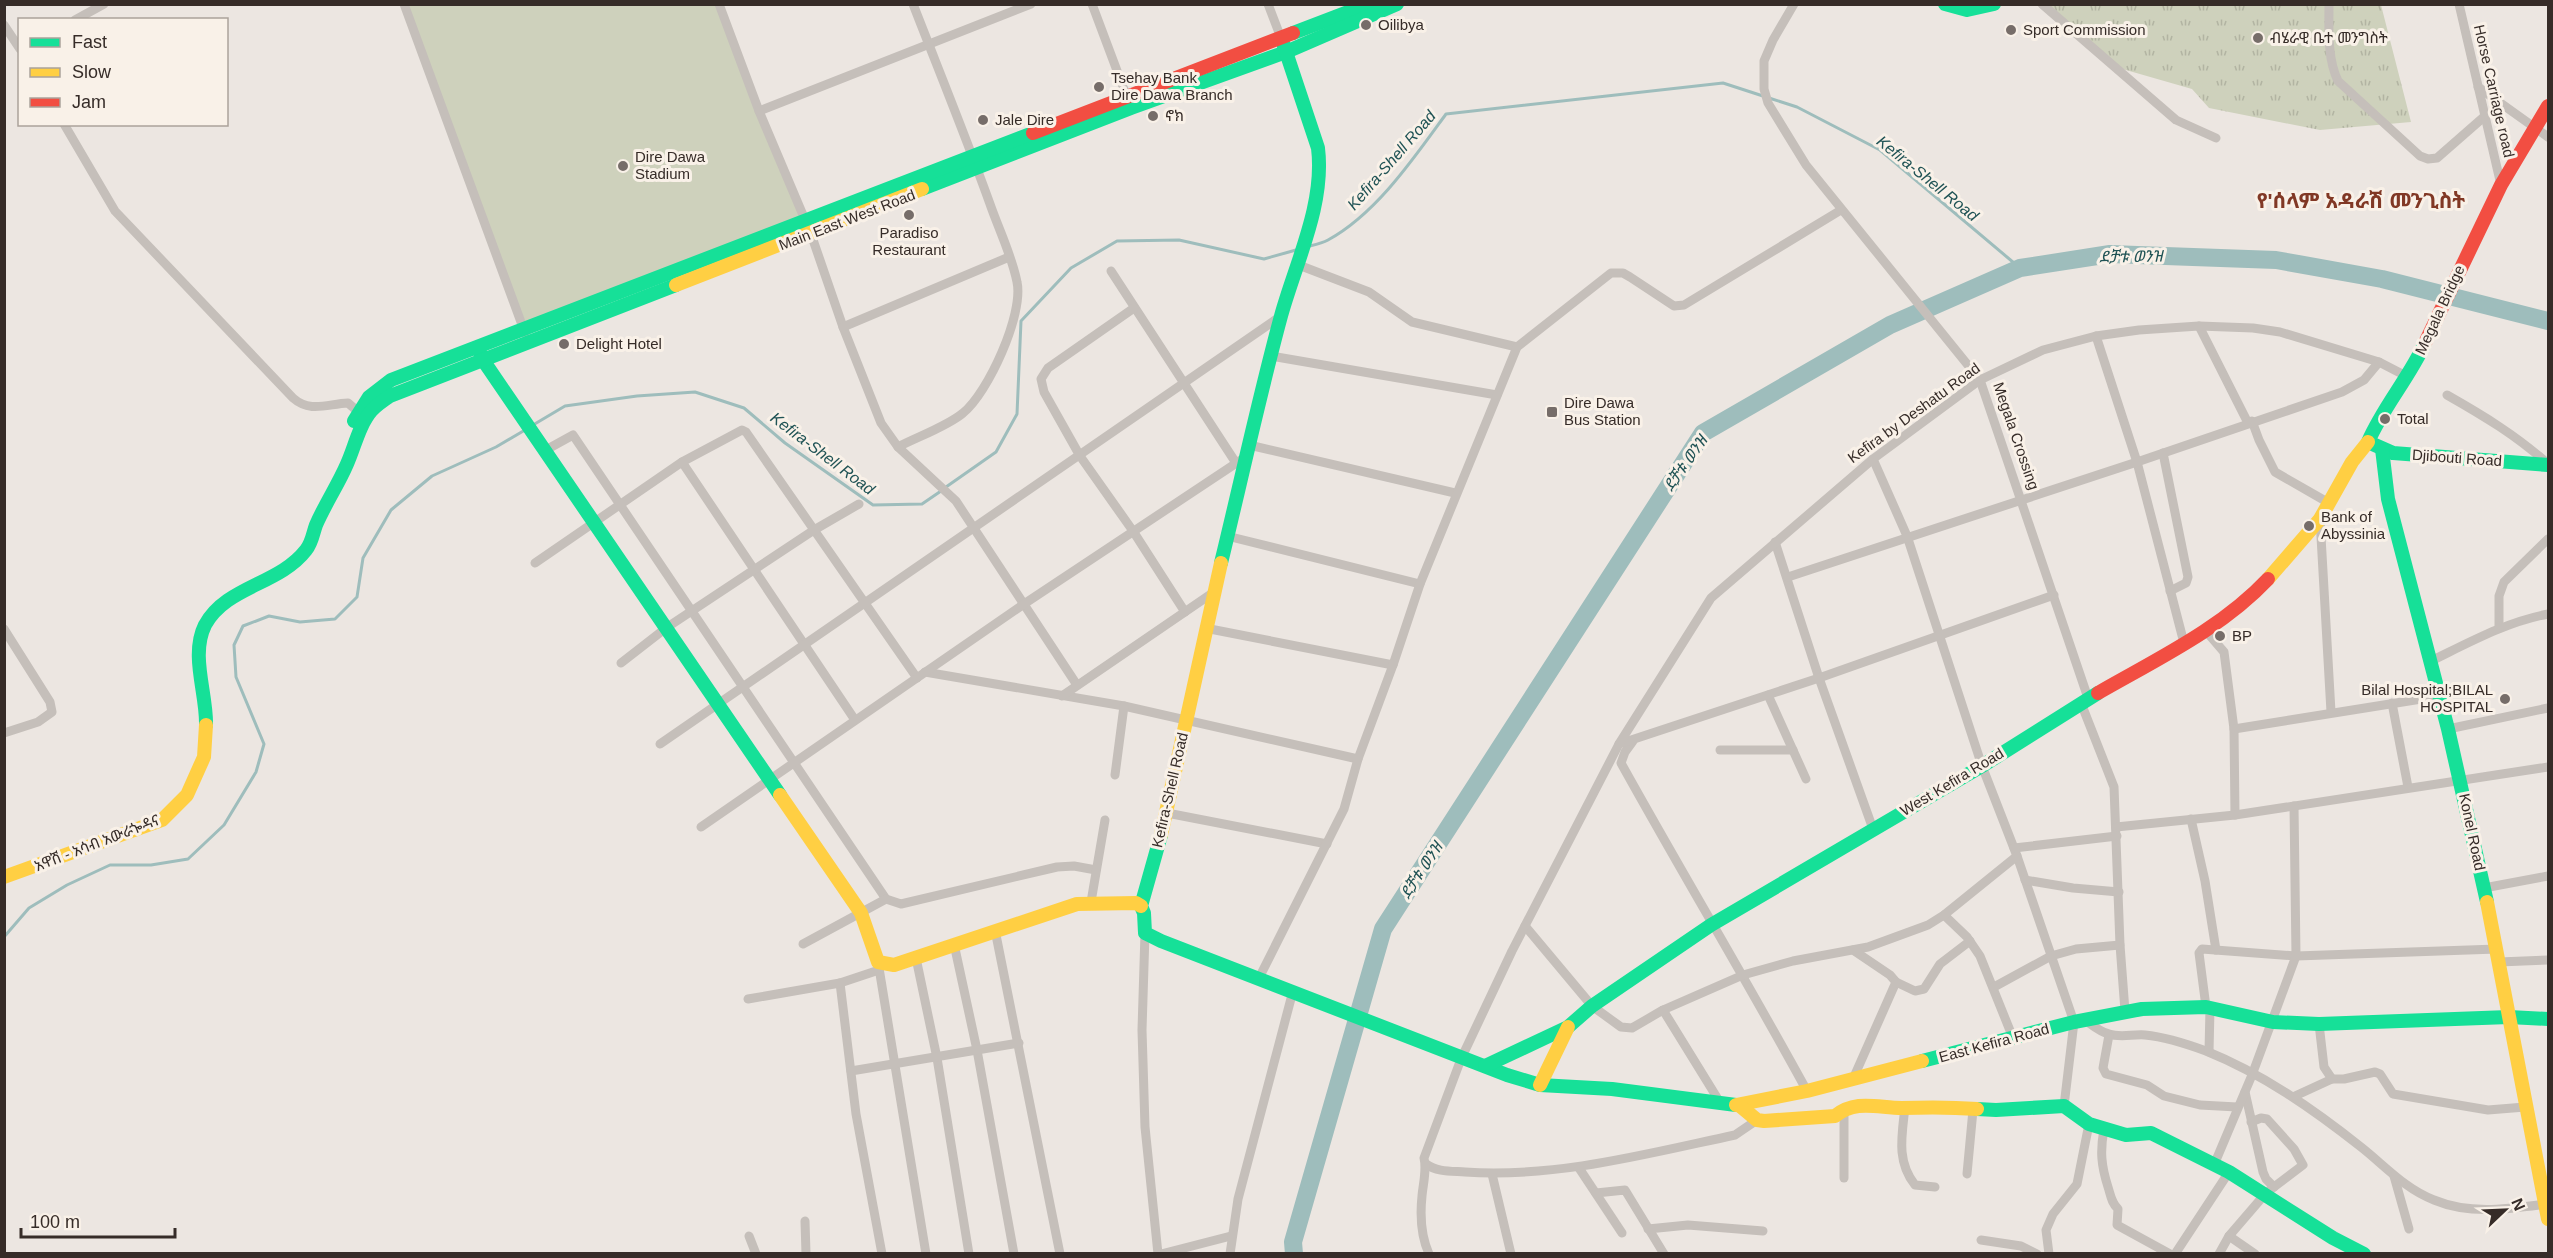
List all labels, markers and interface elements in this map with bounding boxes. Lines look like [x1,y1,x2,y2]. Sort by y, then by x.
place label: Oilibya [1378,16,1425,33]
legend [18,18,228,126]
marker: Oilibya [1359,18,1373,32]
place label: Sport Commission [2023,21,2146,38]
marker: Sport Commission [2004,23,2018,37]
street label: Horse Carriage road [2471,23,2518,159]
place label: ብሄራዊ ቤተ መንግስት [2270,29,2388,46]
marker: ብሄራዊ ቤተ መንግስት [2251,31,2265,45]
text: Fast [72,32,107,52]
text: Slow [72,62,112,82]
place label: Tsehay Bank Dire Dawa Branch [1111,69,1233,103]
marker: Tsehay Bank Dire Dawa Branch [1092,80,1106,94]
text: Jam [72,92,106,112]
place label: ኖክ [1165,107,1184,124]
water label: Kefira-Shell Road [1344,107,1440,213]
marker: ኖክ [1146,109,1160,123]
place label: Jale Dire [995,111,1054,128]
marker: Jale Dire [976,113,990,127]
water label: Kefira-Shell Road [1874,132,1983,225]
place label: Dire Dawa Stadium [635,148,706,182]
marker: Dire Dawa Stadium [616,159,630,173]
street label: Main East West Road [776,186,917,253]
district label: የ'ሰላም አዳራሽ መንጊስት [2257,189,2465,212]
marker: Paradiso Restaurant [902,208,916,222]
place label: Paradiso Restaurant [872,224,947,258]
water label: ደቻቱ ወንዝ [2099,247,2165,266]
street label: Megala Bridge [2411,262,2468,357]
place label: Delight Hotel [576,335,662,352]
marker: Delight Hotel [557,337,571,351]
street label: Kefira by Deshatu Road [1844,359,1983,466]
street label: Megala Crossing [1990,380,2043,492]
place label: Dire Dawa Bus Station [1564,394,1641,428]
marker: Dire Dawa Bus Station [1545,405,1559,419]
water label: Kefira-Shell Road [768,409,879,499]
place label: Total [2397,410,2429,427]
marker: Total [2378,412,2392,426]
water label: ደቻቱ ወንዝ [1660,431,1712,494]
street label: Djibouti Road [2412,446,2503,469]
place label: Bank of Abyssinia [2321,508,2386,542]
marker: Bank of Abyssinia [2302,519,2316,533]
place label: BP [2232,627,2252,644]
marker: BP [2213,629,2227,643]
place label: Bilal Hospital;BILAL HOSPITAL [2361,681,2493,715]
marker: Bilal Hospital;BILAL HOSPITAL [2498,692,2512,706]
street label: Kefira-Shell Road [1148,731,1191,849]
street label: West Kefira Road [1897,744,2006,819]
street label: Konel Road [2456,792,2489,872]
street label: አዋሽ - አሳብ አውራጐዳና [32,811,162,874]
water label: ደቻቱ ወንዝ [1397,837,1447,902]
street label: East Kefira Road [1937,1020,2051,1065]
north arrow [2475,1180,2535,1240]
text: N [2508,1196,2528,1213]
scale bar [21,1201,176,1239]
text: 100 m [30,1212,80,1232]

